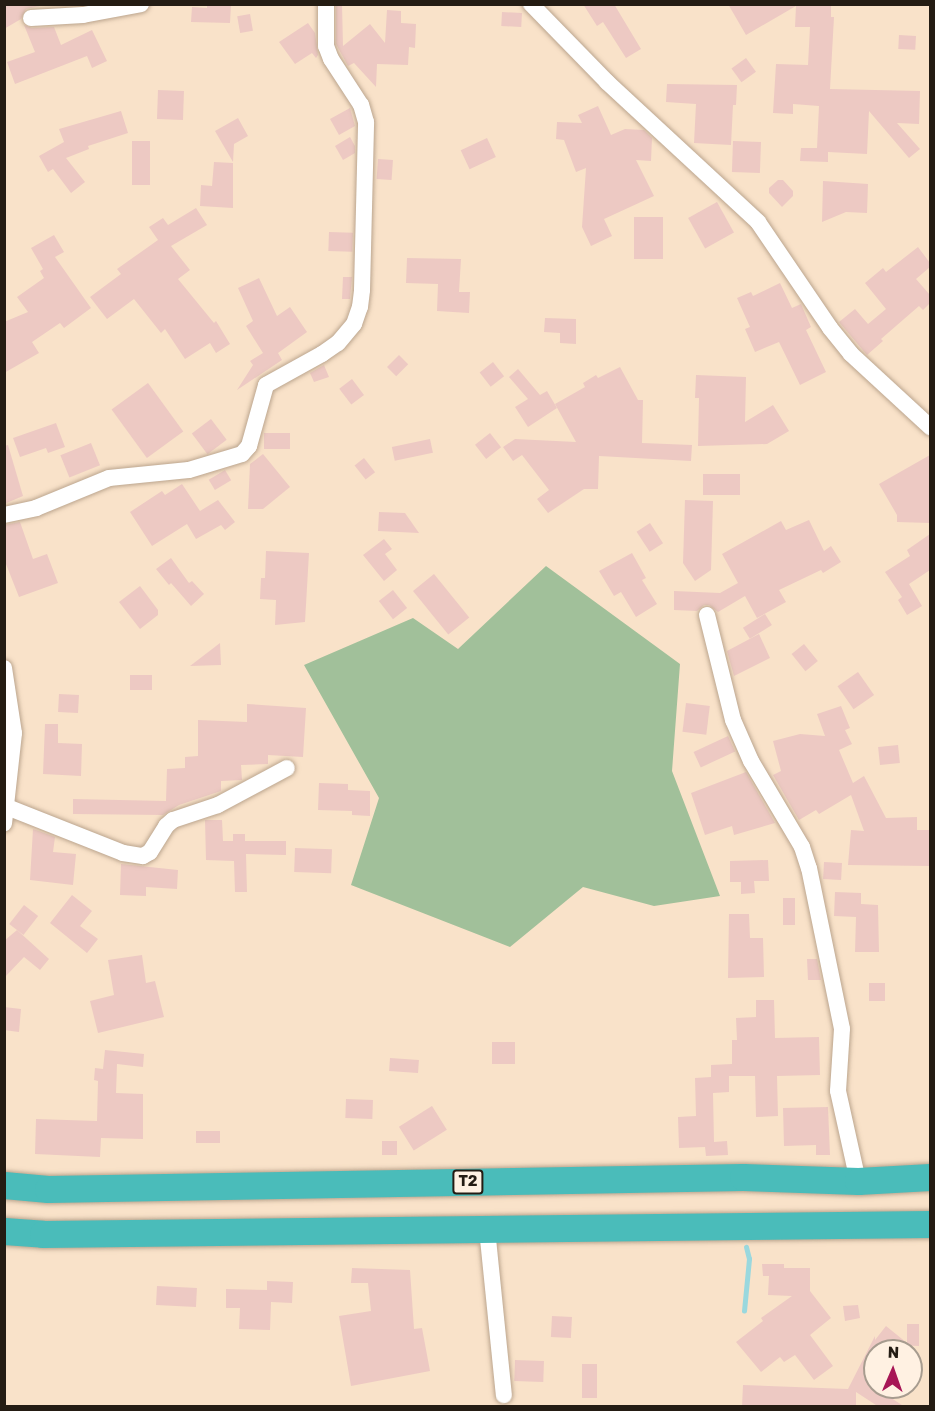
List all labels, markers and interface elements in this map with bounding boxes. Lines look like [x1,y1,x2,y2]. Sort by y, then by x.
road number: T2 [452,1170,484,1194]
north arrow [863,1339,923,1399]
text: N [887,1343,900,1362]

